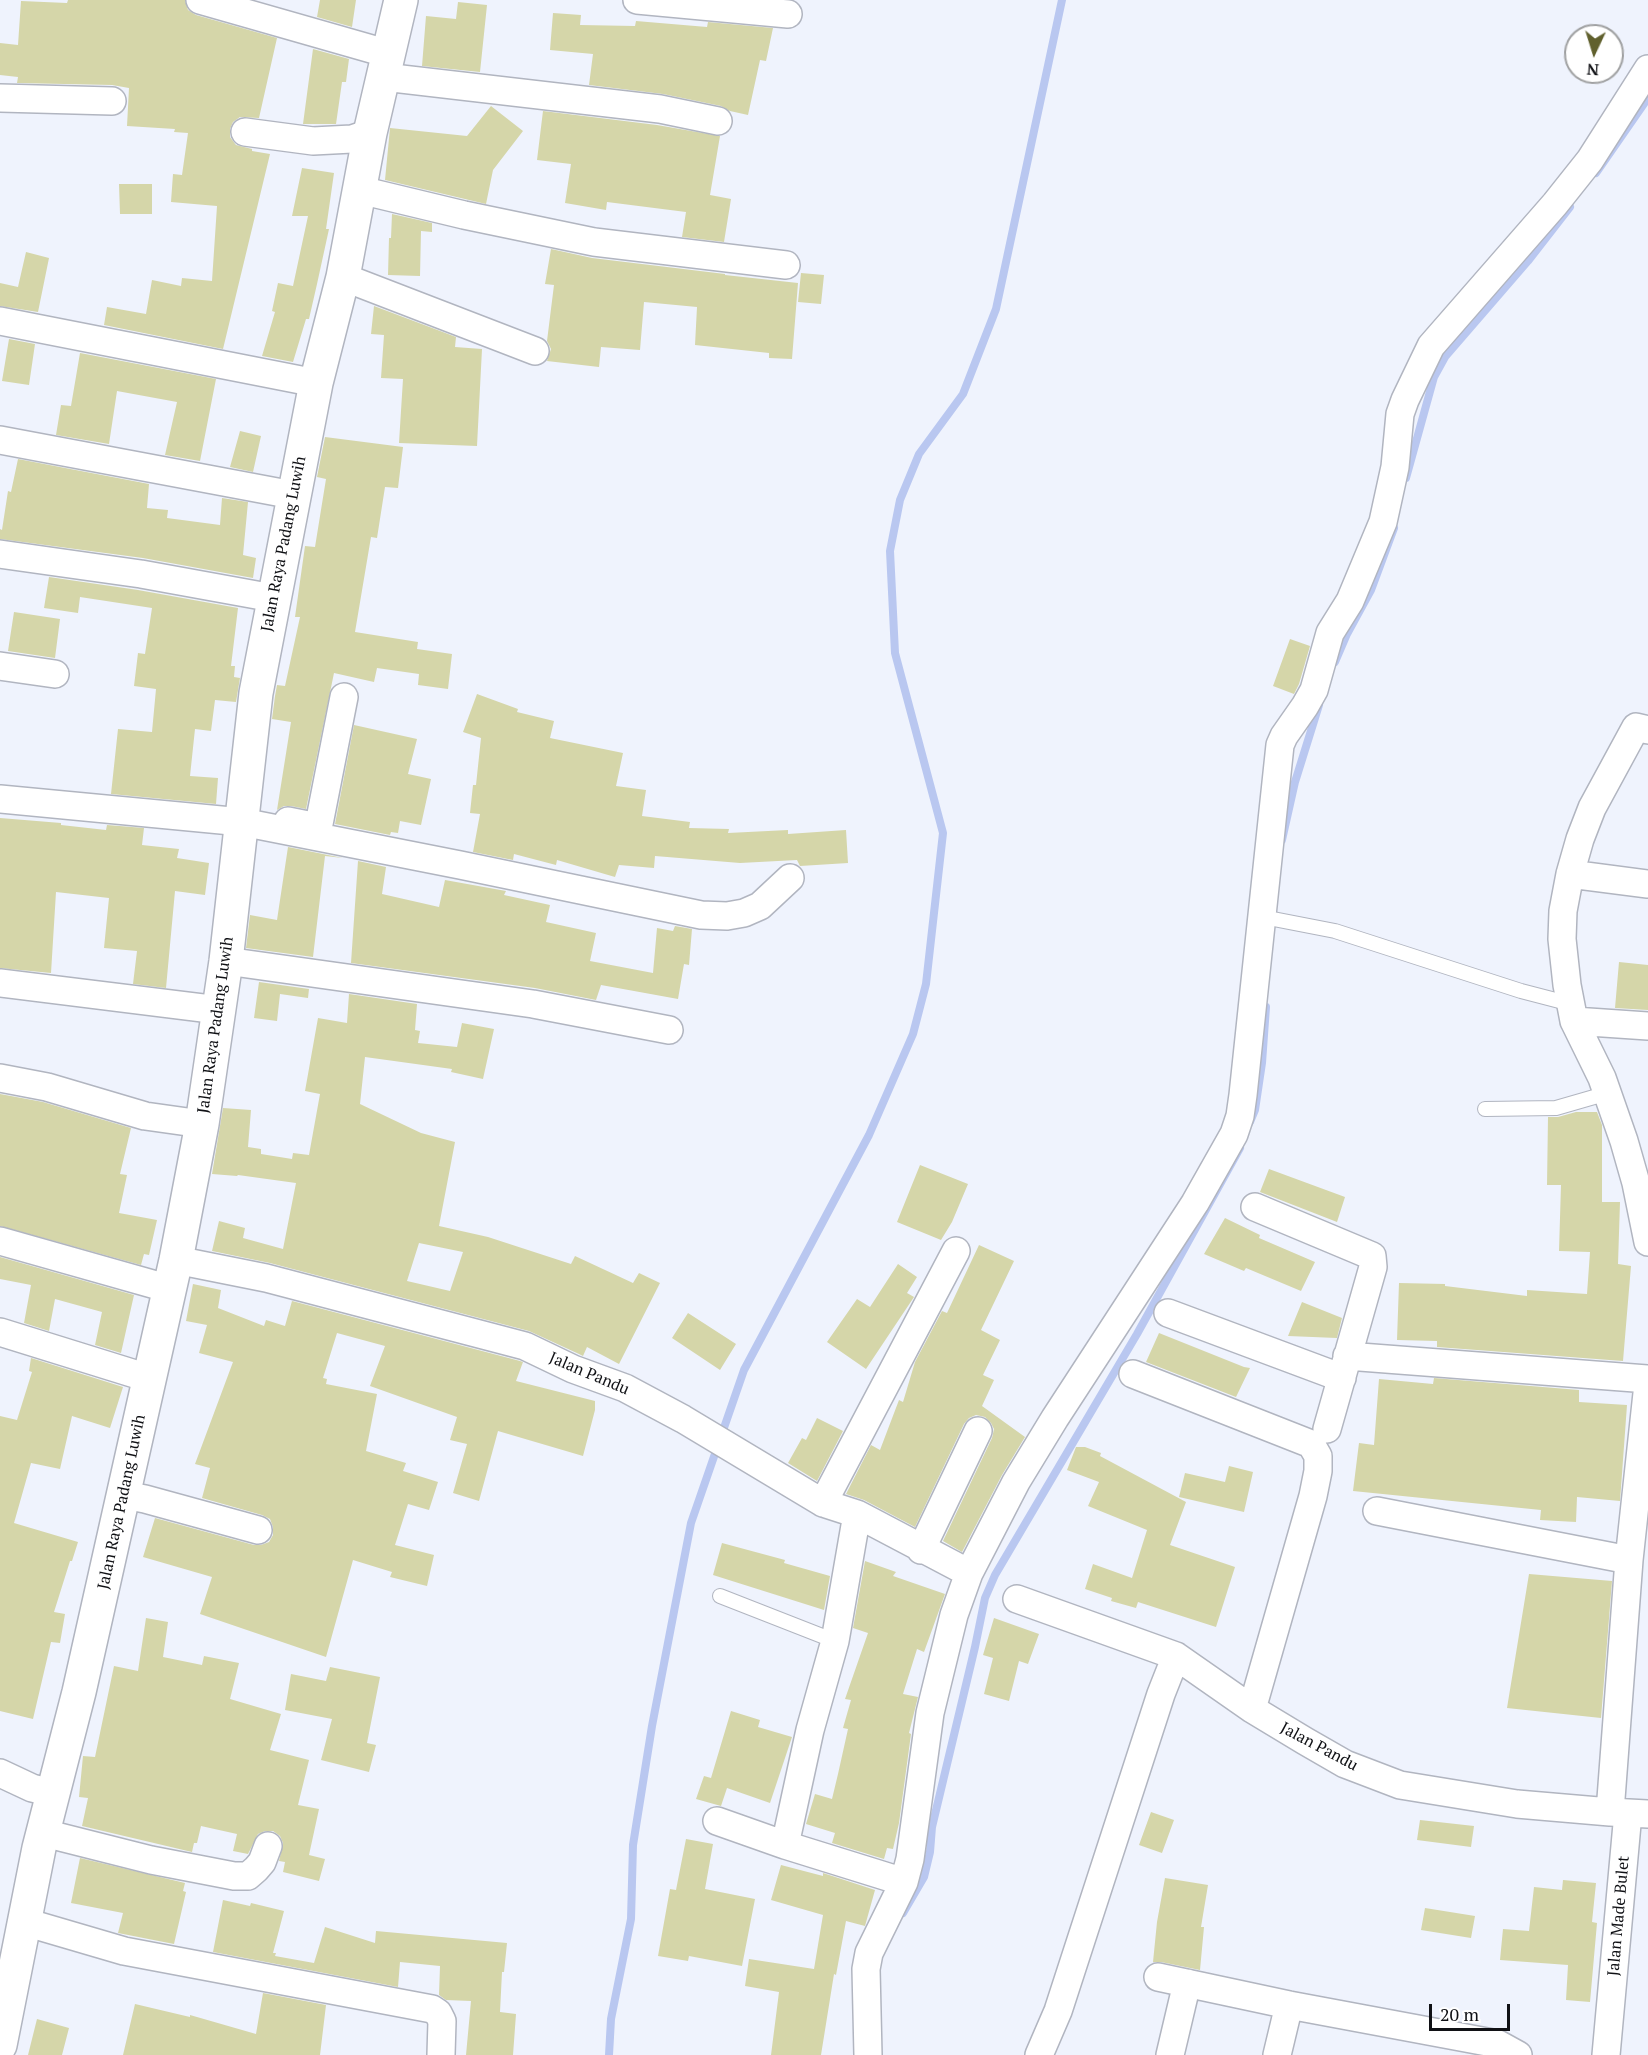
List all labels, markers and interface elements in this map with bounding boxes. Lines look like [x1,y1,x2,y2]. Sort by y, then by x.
north arrow [1564,24,1624,84]
text: N [1586,59,1600,81]
street label: Jalan Raya Padang Luwih [258,455,310,633]
street label: Jalan Raya Padang Luwih [194,935,238,1115]
street label: Jalan Pandu [546,1349,632,1399]
street label: Jalan Raya Padang Luwih [94,1413,150,1591]
street label: Jalan Pandu [1277,1719,1361,1775]
street label: Jalan Made Bulet [1604,1855,1634,1977]
scale bar [1432,1992,1513,2030]
text: 20 m [1440,2002,1479,2026]

